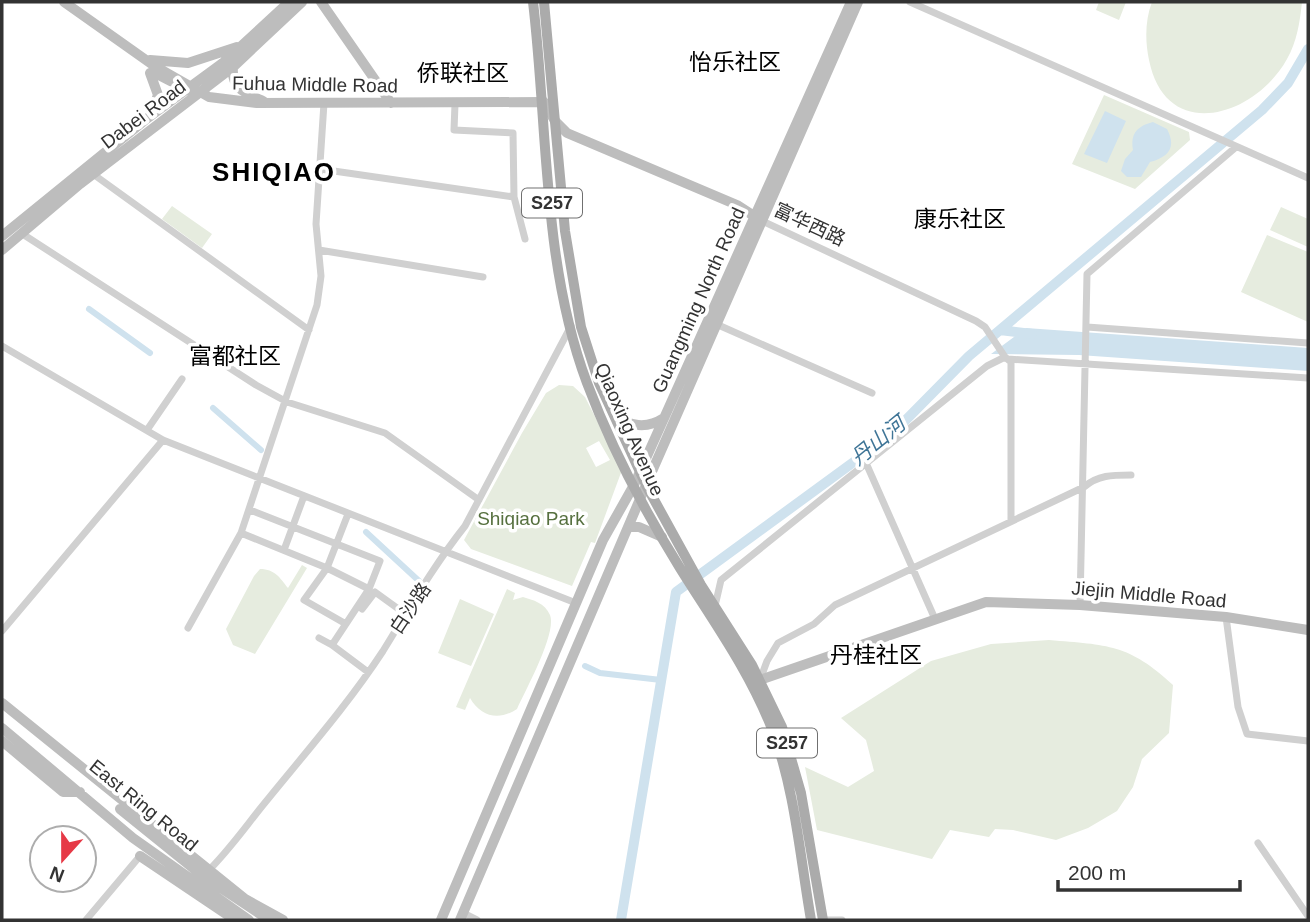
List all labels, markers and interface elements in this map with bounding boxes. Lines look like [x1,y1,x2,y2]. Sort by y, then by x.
district label: 怡乐社区 [689,49,781,75]
district label: 侨联社区 [417,60,509,86]
street label: Fuhua Middle Road [232,73,398,96]
street label: Dabei Road [97,76,190,153]
district label: SHIQIAO [212,157,336,187]
road number: S257 [522,188,582,218]
street label: 富华西路 [771,199,849,250]
street label: Guangming North Road [648,204,749,396]
district label: 康乐社区 [914,206,1006,232]
district label: 富都社区 [189,343,281,369]
street label: Qiaoxing Avenue [591,359,668,499]
water label: 丹山河 [846,409,913,469]
park label: Shiqiao Park [477,508,585,529]
street label: Jiejin Middle Road [1071,577,1227,612]
street label: 白沙路 [386,579,435,638]
district label: 丹桂社区 [830,642,922,668]
road number: S257 [757,728,817,758]
street label: East Ring Road [85,755,202,855]
north arrow [28,824,98,894]
scale bar [1058,848,1240,892]
text: 200 m [1068,861,1126,884]
text: N [47,862,67,887]

